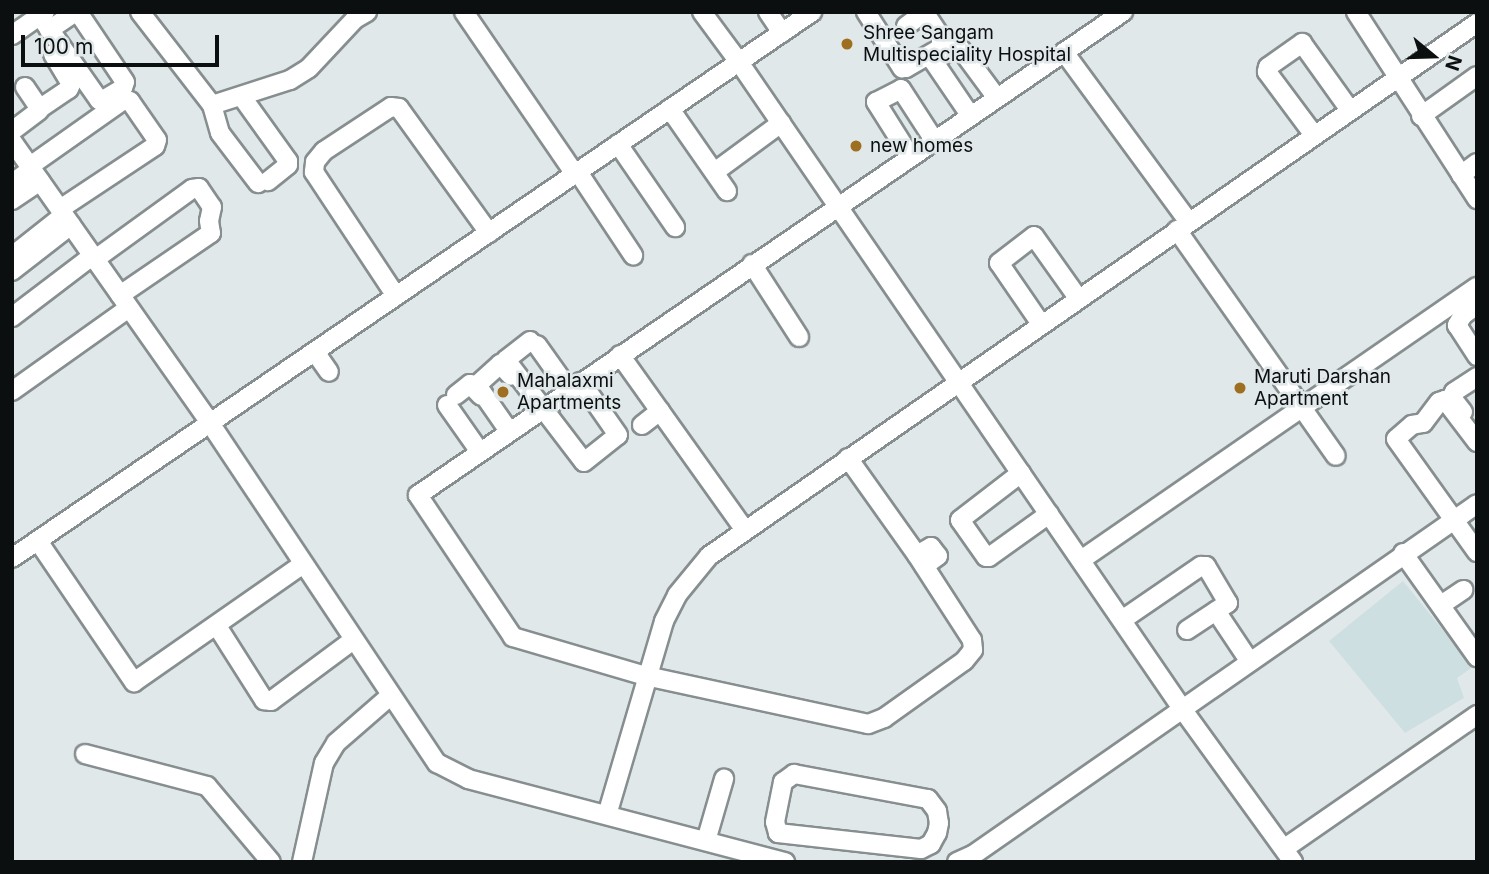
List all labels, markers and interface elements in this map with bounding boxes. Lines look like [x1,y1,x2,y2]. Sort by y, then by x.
scale bar [24,21,222,65]
north arrow [1398,21,1468,91]
place label: Shree Sangam Multispeciality Hospital [863,22,1071,66]
text: 100 m [34,34,93,59]
marker: Shree Sangam Multispeciality Hospital [837,34,857,54]
text: N [1440,52,1467,74]
place label: new homes [870,135,973,157]
marker: new homes [848,138,864,154]
place label: Maruti Darshan Apartment [1254,366,1391,410]
place label: Mahalaxmi Apartments [517,370,621,414]
marker: Maruti Darshan Apartment [1232,380,1248,396]
marker: Mahalaxmi Apartments [495,384,511,400]

